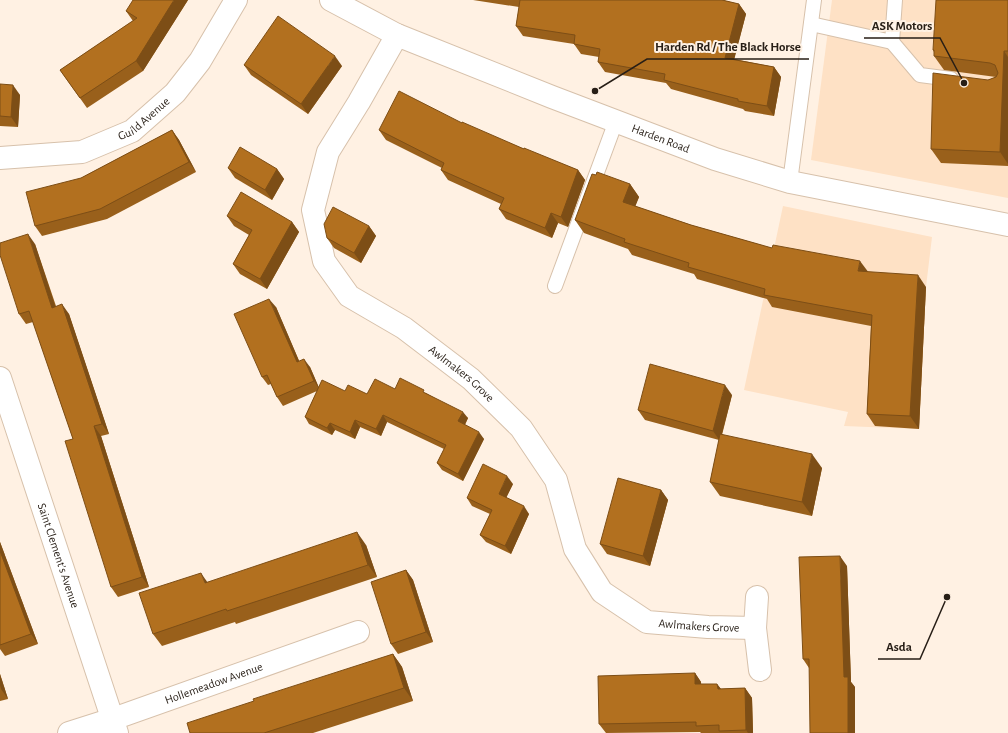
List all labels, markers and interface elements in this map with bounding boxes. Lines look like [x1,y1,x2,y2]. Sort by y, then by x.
callout: ASK Motors [864,13,940,38]
text: ASK Motors [872,20,932,33]
callout: Harden Rd / The Black Horse [647,34,809,59]
text: Harden Rd / The Black Horse [655,41,801,54]
street label: Guild Avenue [116,95,172,142]
street label: Harden Road [630,122,691,155]
street label: Awlmakers Grove [427,343,496,404]
street label: Saint Clement's Avenue [36,502,81,610]
street label: Awlmakers Grove [658,617,740,634]
callout: Asda [878,634,920,659]
text: Asda [886,641,912,654]
street label: Hollemeadow Avenue [163,660,264,706]

